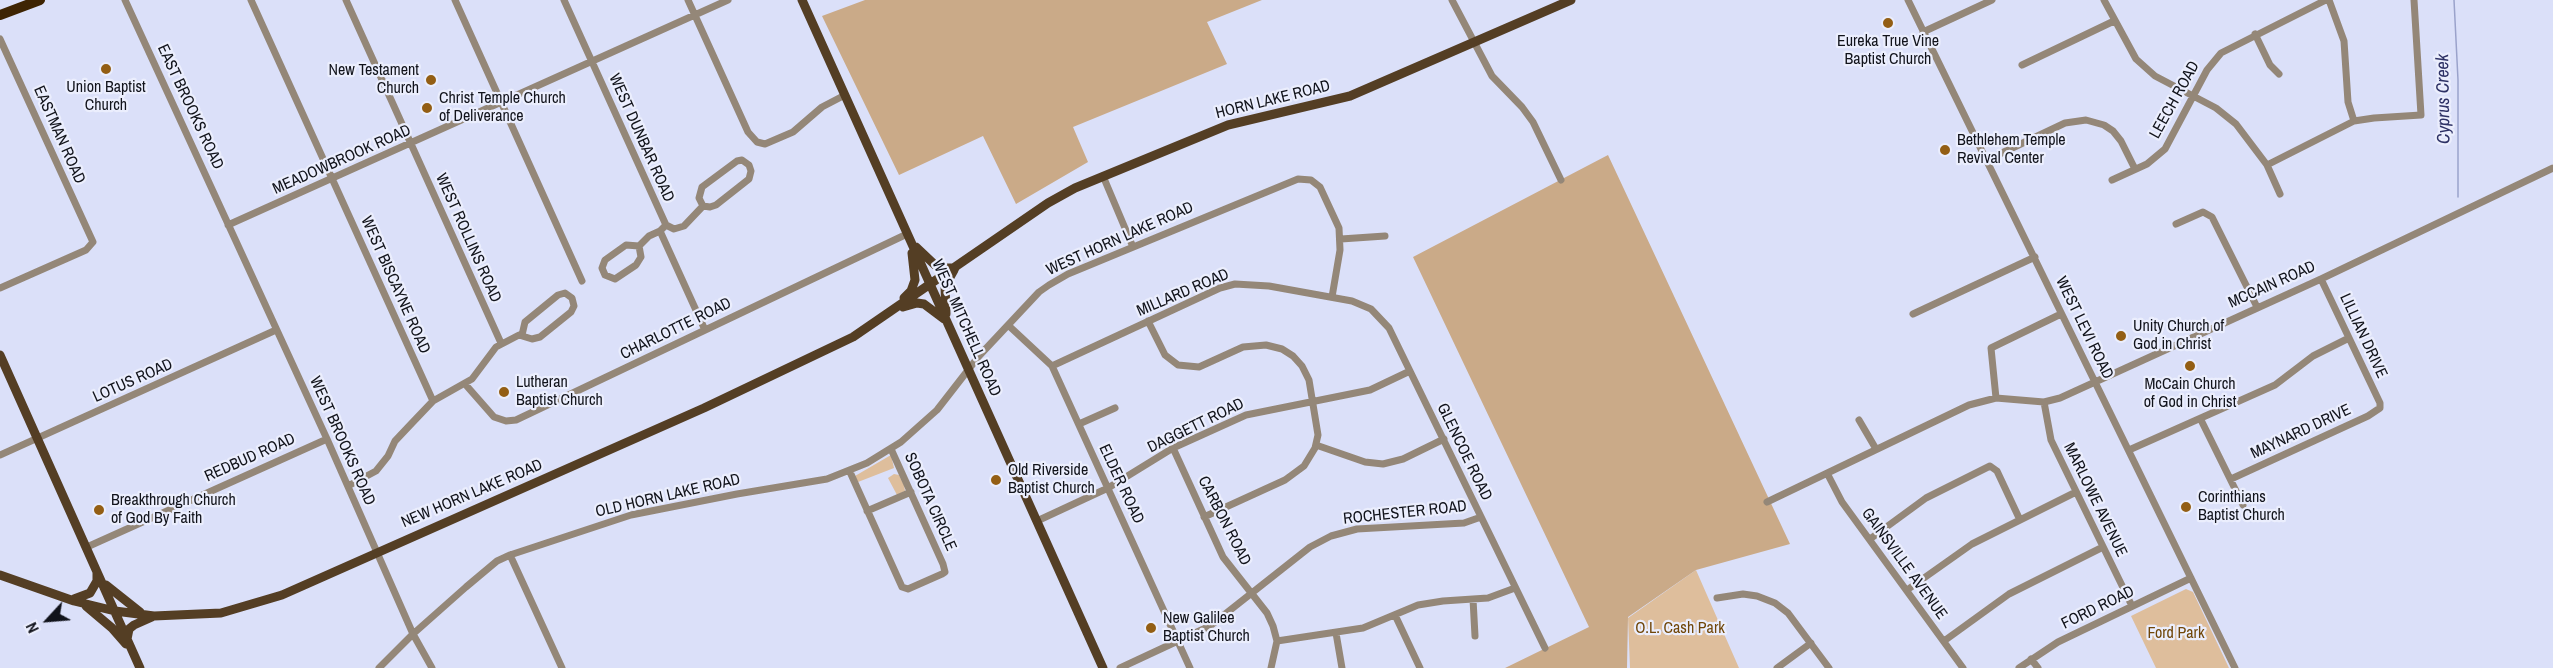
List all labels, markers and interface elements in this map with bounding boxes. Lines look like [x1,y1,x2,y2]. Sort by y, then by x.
marker: Eureka True Vine Baptist Church [1881,16,1895,30]
place label: Eureka True Vine Baptist Church [1837,32,1939,70]
street label: EAST BROOKS ROAD [153,41,227,173]
water label: Cyprus Creek [2432,54,2456,144]
street label: LEECH ROAD [2146,58,2204,142]
place label: New Testament Church [329,61,419,99]
marker: Union Baptist Church [99,62,113,76]
street label: WEST DUNBAR ROAD [604,71,678,205]
marker: New Testament Church [424,73,438,87]
street label: HORN LAKE ROAD [1214,76,1332,124]
place label: Union Baptist Church [66,78,146,116]
street label: EASTMAN ROAD [29,83,89,187]
place label: Christ Temple Church of Deliverance [439,89,566,127]
marker: Christ Temple Church of Deliverance [420,101,434,115]
street label: MEADOWBROOK ROAD [270,121,414,199]
place label: Bethlehem Temple Revival Center [1957,131,2066,169]
marker: Bethlehem Temple Revival Center [1938,143,1952,157]
street label: WEST ROLLINS ROAD [431,170,505,306]
street label: WEST HORN LAKE ROAD [1044,198,1196,280]
street label: WEST BISCAYNE ROAD [356,213,434,357]
street label: WEST MITCHELL ROAD [927,257,1005,399]
street label: MCCAIN ROAD [2225,257,2319,313]
street label: MILLARD ROAD [1134,265,1232,321]
street label: WEST LEVI ROAD [2051,274,2117,382]
street label: LILLIAN DRIVE [2335,291,2391,381]
street label: CHARLOTTE ROAD [617,294,735,364]
place label: Unity Church of God in Christ [2133,317,2224,355]
marker: Unity Church of God in Christ [2114,329,2128,343]
street label: LOTUS ROAD [90,355,176,407]
marker: McCain Church of God in Christ [2183,359,2197,373]
street label: WEST BROOKS ROAD [305,373,379,509]
place label: Lutheran Baptist Church [516,373,603,411]
place label: McCain Church of God in Christ [2144,375,2236,413]
marker: Lutheran Baptist Church [497,385,511,399]
street label: DAGGETT ROAD [1145,394,1247,458]
street label: GLENCOE ROAD [1432,400,1496,504]
street label: MAYNARD DRIVE [2248,400,2354,464]
street label: REDBUD ROAD [202,430,298,486]
street label: MARLOWE AVENUE [2059,440,2131,560]
street label: ELDER ROAD [1094,441,1148,527]
street label: SOBOTA CIRCLE [900,450,960,554]
street label: NEW HORN LAKE ROAD [398,456,546,532]
place label: Old Riverside Baptist Church [1008,461,1095,499]
street label: OLD HORN LAKE ROAD [594,470,742,522]
marker: Old Riverside Baptist Church [989,473,1003,487]
street label: CARBON ROAD [1193,473,1255,569]
place label: Corinthians Baptist Church [2198,488,2285,526]
place label: Breakthrough Church of God By Faith [111,491,236,529]
street label: ROCHESTER ROAD [1342,497,1468,529]
marker: Corinthians Baptist Church [2179,500,2193,514]
marker: Breakthrough Church of God By Faith [92,503,106,517]
street label: GAINSVILLE AVENUE [1857,504,1951,624]
street label: FORD ROAD [2058,582,2138,634]
north arrow [18,590,78,650]
place label: New Galilee Baptist Church [1163,609,1250,647]
text: N [20,619,44,637]
park label: O.L. Cash Park [1635,619,1725,639]
marker: New Galilee Baptist Church [1144,621,1158,635]
park label: Ford Park [2148,624,2204,644]

